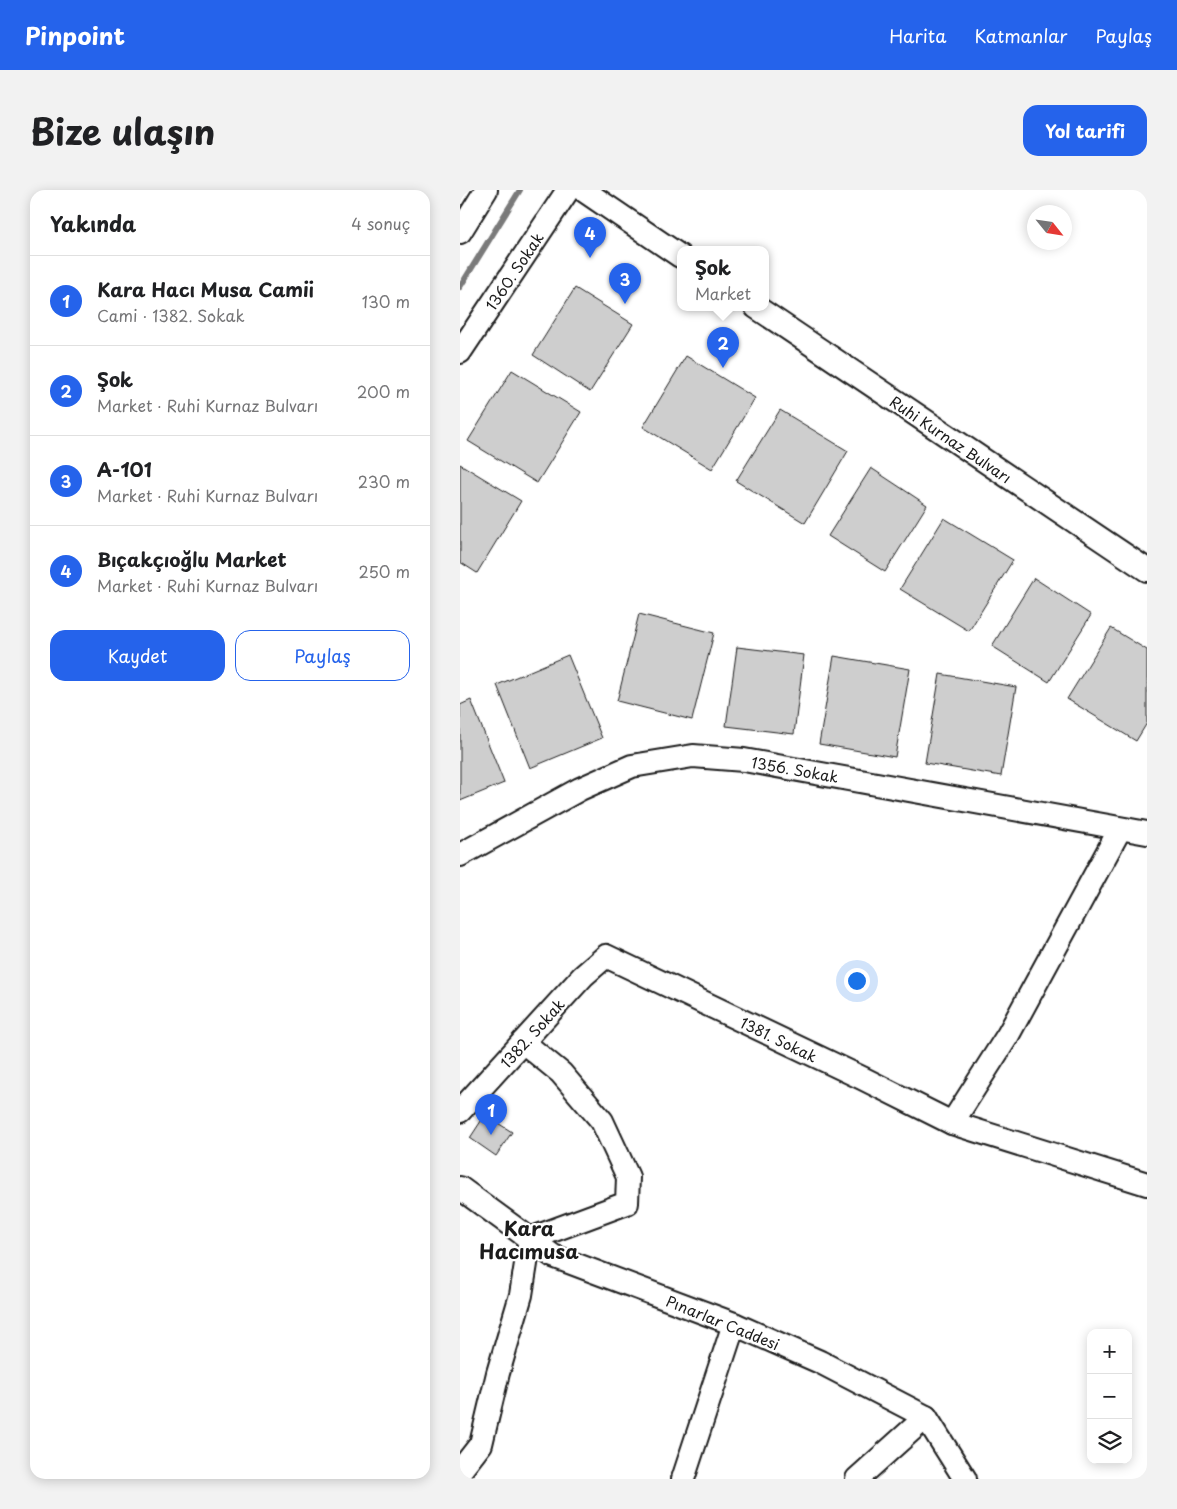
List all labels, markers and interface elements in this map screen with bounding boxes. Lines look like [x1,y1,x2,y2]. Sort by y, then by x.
text: Pinpoint [25,17,125,53]
text: Harita [889,22,946,49]
text: Katmanlar [974,22,1067,49]
text: Paylaş [1095,22,1152,49]
text: Bize ulaşın [30,104,215,157]
button: Yol tarifi [1023,105,1147,156]
north arrow [1027,205,1072,250]
text: Yakında [50,207,136,239]
text: 4 sonuç [351,211,410,235]
pin: 4 [574,217,606,258]
street label: 1360. Sokak [479,227,549,315]
popup [677,246,769,311]
text: Şok [695,253,731,281]
pin: 3 [609,263,641,304]
text: Kara Hacı Musa Camii [97,275,314,303]
text: Market [695,281,751,305]
text: 1 [62,289,70,313]
text: 130 m [362,289,410,313]
text: Cami · 1382. Sokak [97,303,245,327]
pin: 2 [707,327,739,368]
text: Şok [97,365,133,393]
text: 2 [60,379,72,403]
text: 200 m [357,379,410,403]
street label: Ruhi Kurnaz Bulvarı [886,390,1016,488]
text: Market · Ruhi Kurnaz Bulvarı [97,393,318,417]
text: A-101 [97,455,152,483]
text: 3 [61,469,71,493]
text: 230 m [358,469,410,493]
text: Market · Ruhi Kurnaz Bulvarı [97,483,318,507]
text: Bıçakçıoğlu Market [97,545,287,573]
text: 4 [61,559,71,583]
text: 250 m [359,559,410,583]
text: Market · Ruhi Kurnaz Bulvarı [97,573,318,597]
button: Kaydet [50,630,225,681]
button: Paylaş [235,630,410,681]
street label: 1356. Sokak [750,750,841,788]
your location [844,968,870,994]
street label: 1382. Sokak [494,993,570,1073]
street label: 1381. Sokak [737,1010,822,1068]
pin: 1 [475,1094,507,1135]
district label: Kara Hacımusa [479,1213,579,1266]
street label: Pınarlar Caddesi [663,1289,783,1355]
map controls [1087,1329,1132,1464]
button: + [1087,1329,1132,1374]
button: − [1087,1374,1132,1419]
button: layers [1087,1419,1132,1464]

